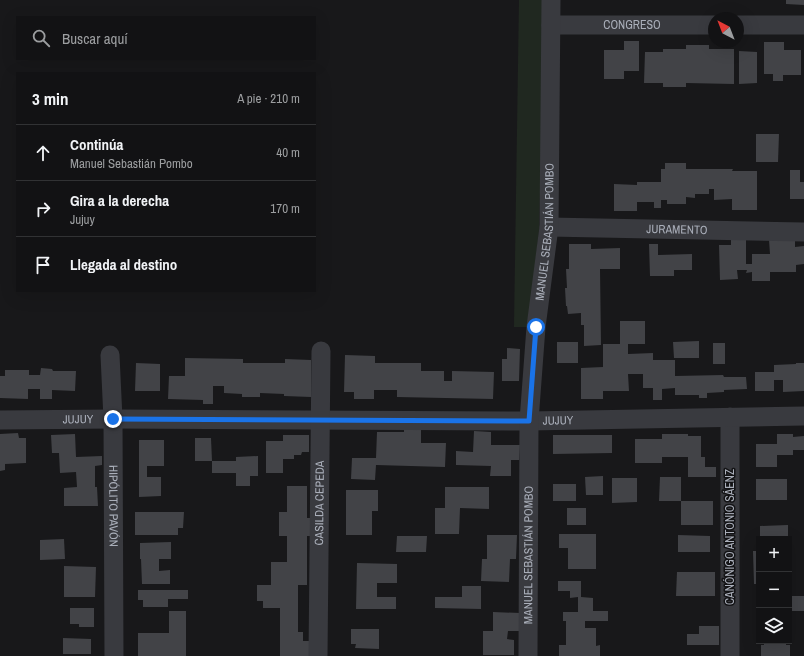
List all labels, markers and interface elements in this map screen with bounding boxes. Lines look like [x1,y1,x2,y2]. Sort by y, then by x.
north arrow [708,12,744,48]
search box [16,16,316,60]
street label: CONGRESO [603,17,661,33]
icon: search [30,27,52,49]
text: Buscar aquí [62,28,128,49]
text: 3 min [32,87,68,110]
text: A pie · 210 m [237,90,300,107]
text: Continúa [70,134,123,155]
icon: ahead [32,142,54,164]
text: 40 m [276,144,300,161]
text: Manuel Sebastián Pombo [70,155,193,172]
street label: MANUEL SEBASTIÁN POMBO [531,163,558,302]
text: Gira a la derecha [70,190,169,211]
icon: right [32,198,54,220]
text: 170 m [270,200,300,217]
text: Jujuy [70,211,95,228]
street label: JURAMENTO [646,221,708,238]
icon: arrive [32,254,54,276]
text: Llegada al destino [70,254,177,275]
route start [527,318,545,336]
route end [104,410,122,428]
street label: JUJUY [63,411,94,427]
street label: JUJUY [543,412,574,429]
street label: CASILDA CEPEDA [311,460,328,546]
street label: HIPÓLITO PAVÓN [105,465,122,547]
street label: CANÓNIGO ANTONIO SÁENZ [722,469,738,605]
street label: MANUEL SEBASTIÁN POMBO [520,486,537,624]
map controls [756,536,792,644]
button: + [756,536,792,572]
button: − [756,572,792,608]
button: layers [756,608,792,644]

